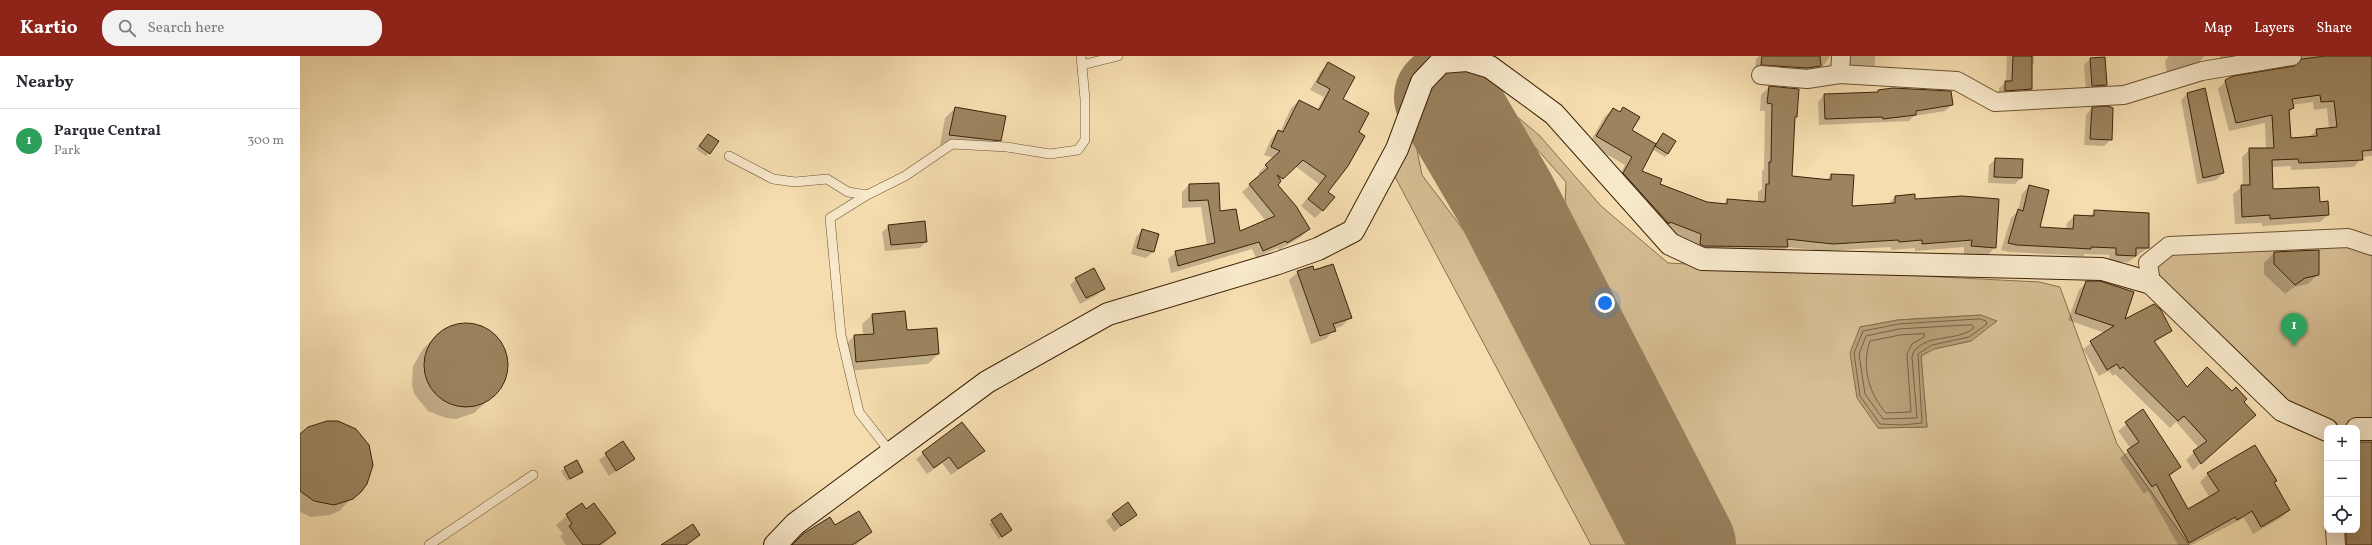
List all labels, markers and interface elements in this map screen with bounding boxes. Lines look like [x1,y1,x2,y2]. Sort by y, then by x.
search box [102,10,382,46]
text: Kartio [20,15,78,41]
icon: search [116,17,138,39]
text: Search here [148,18,224,39]
text: Map [2204,19,2232,38]
text: Layers [2254,19,2294,38]
text: Share [2316,19,2352,38]
text: Nearby [16,71,74,94]
text: Parque Central [54,121,161,142]
text: 1 [26,132,32,150]
text: 300 m [248,132,284,150]
text: Park [54,142,81,160]
your location [1595,293,1615,313]
pin: 1 [2281,313,2307,346]
map controls [2324,425,2360,533]
button: + [2324,425,2360,461]
button: − [2324,461,2360,497]
button: locate [2324,497,2360,533]

